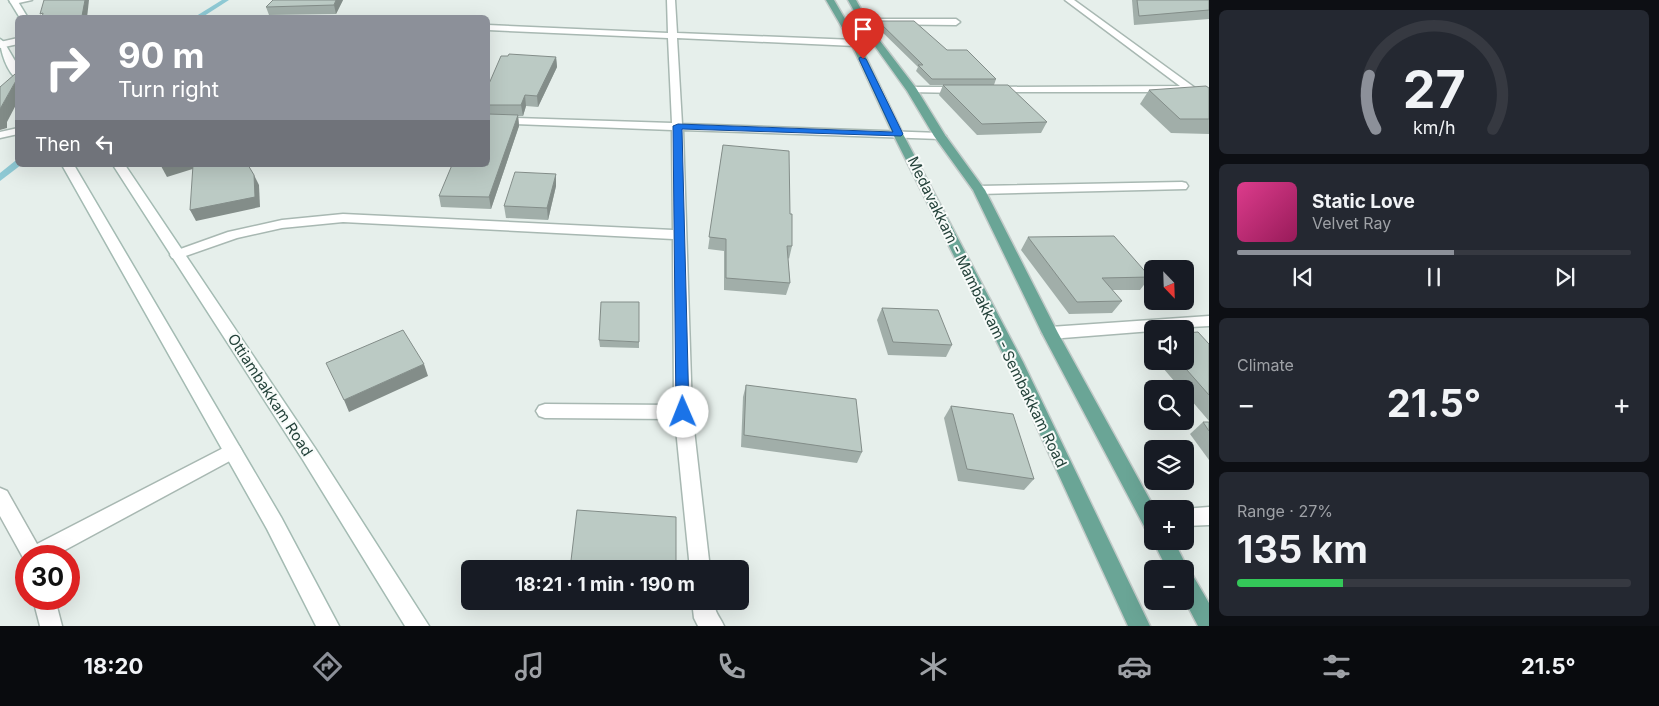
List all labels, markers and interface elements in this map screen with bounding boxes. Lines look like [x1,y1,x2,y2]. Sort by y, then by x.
pin [842,8,884,59]
icon: arrive [849,15,877,43]
text: 90 m [118,34,205,76]
icon: right [35,35,100,100]
text: 27 [1403,58,1466,121]
text: Turn right [118,76,219,102]
text: km/h [1413,117,1455,138]
icon: left [91,130,119,158]
text: Then [35,133,81,156]
street label: Medavakkam - Mambakkam - Sembakkam Road [904,153,1071,470]
text: Static Love [1312,190,1415,213]
text: Velvet Ray [1312,213,1391,233]
north arrow [1144,260,1194,310]
map controls [1144,260,1194,610]
icon: previous [1289,263,1317,291]
icon: pause [1420,263,1448,291]
icon: next [1551,263,1579,291]
button: sound [1144,320,1194,370]
street label: Ottiambakkam Road [224,330,317,460]
text: Climate [1237,355,1294,375]
button: search [1144,380,1194,430]
text: 21.5° [1387,380,1481,426]
position arrow [656,385,708,437]
text: − [1237,387,1256,421]
text: + [1612,387,1631,421]
button: layers [1144,440,1194,490]
button: + [1144,500,1194,550]
text: Range · 27% [1237,501,1333,521]
text: 135 km [1237,526,1368,572]
speed limit sign: 30 [15,545,80,610]
button: − [1144,560,1194,610]
text: 18:21 · 1 min · 190 m [515,573,695,596]
icon: directions [310,649,345,684]
icon: music [512,649,547,684]
icon: phone [714,649,749,684]
icon: climate [916,649,951,684]
icon: car [1117,649,1152,684]
icon: filters [1319,649,1354,684]
text: 18:20 [83,653,143,679]
text: 21.5° [1521,653,1576,679]

